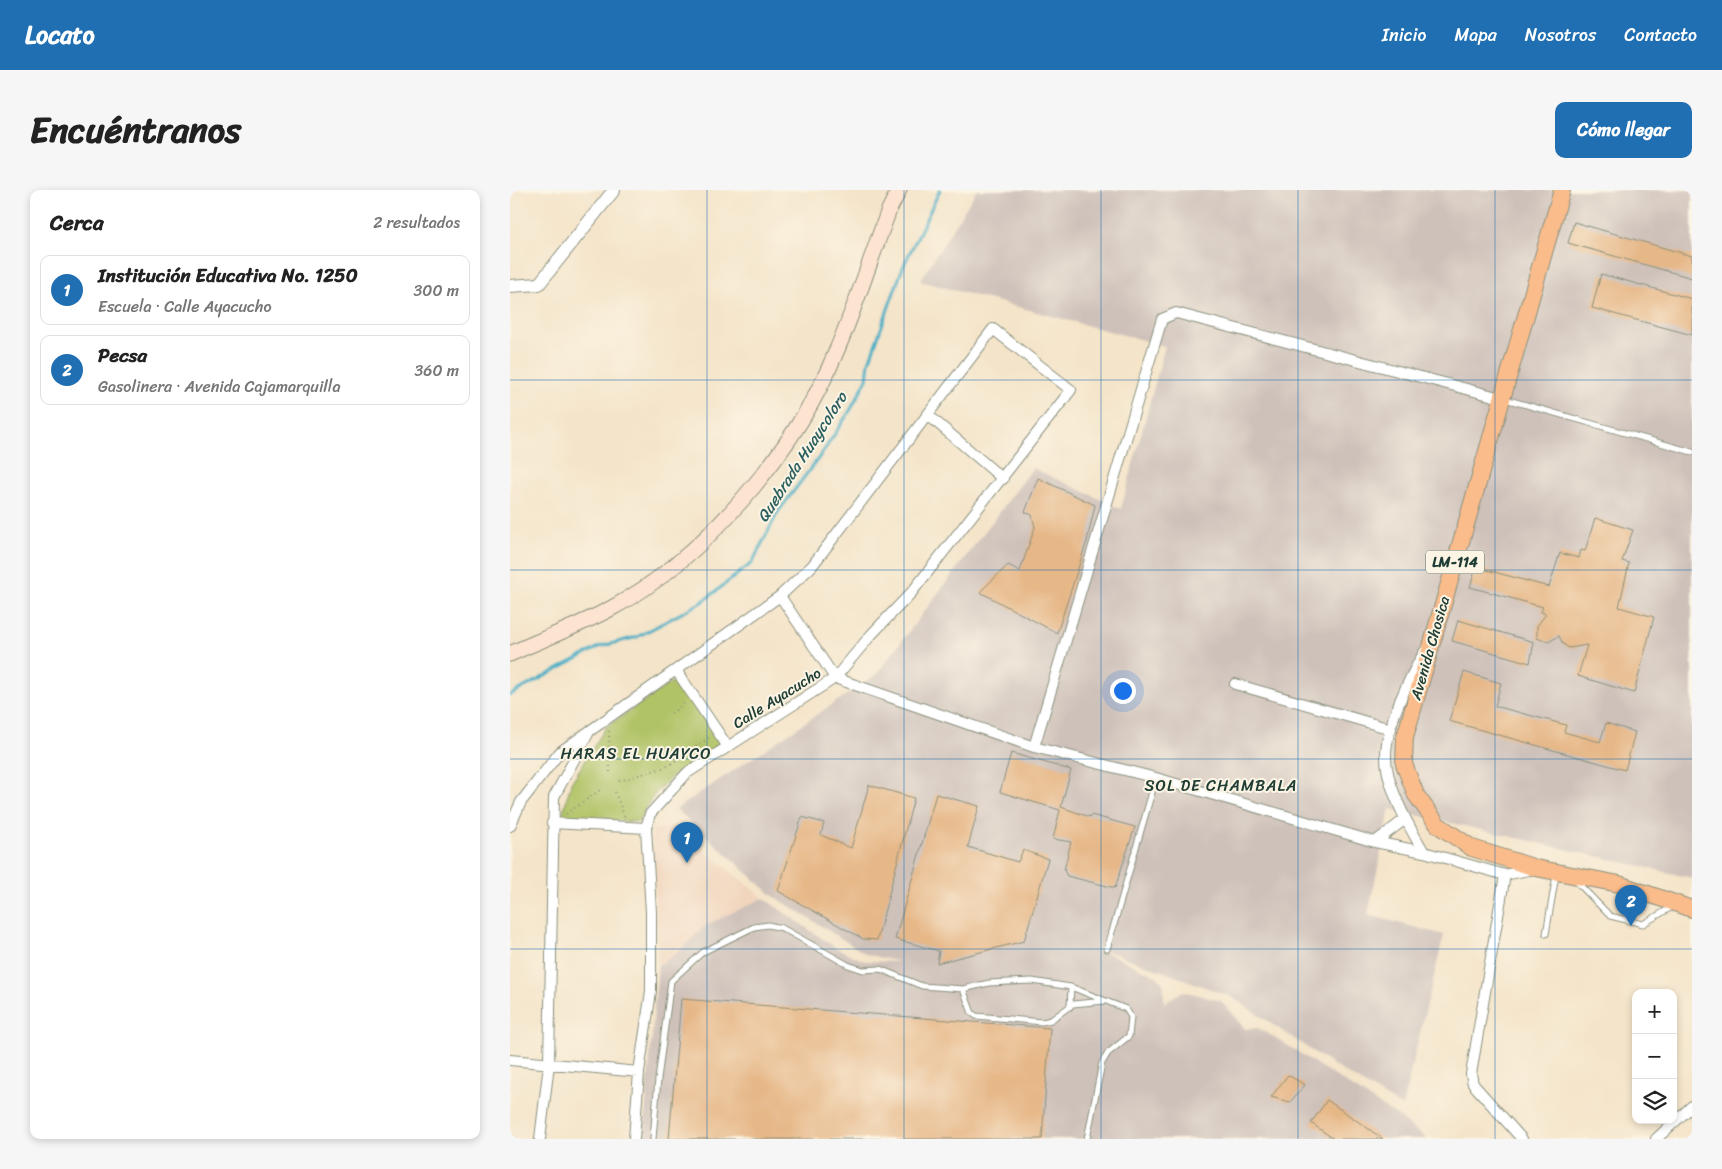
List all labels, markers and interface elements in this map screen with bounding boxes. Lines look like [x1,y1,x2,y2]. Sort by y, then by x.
text: Locato [25,14,95,56]
text: Inicio [1382,19,1427,51]
text: Mapa [1455,19,1497,51]
text: Nosotros [1525,19,1596,51]
text: Contacto [1624,19,1697,51]
text: Encuéntranos [30,99,241,161]
button: Cómo llegar [1555,102,1692,158]
text: Cerca [50,204,104,242]
text: 2 resultados [373,208,460,237]
text: Institución Educativa No. 1250 [98,259,358,292]
text: 1 [64,276,70,305]
text: 300 m [414,276,459,305]
text: Escuela · Calle Ayacucho [98,292,272,321]
text: Pecsa [98,339,147,372]
text: 2 [62,356,72,385]
text: 360 m [415,356,459,385]
text: Gasolinera · Avenida Cajamarquilla [98,372,340,401]
water label: Quebrada Huaycoloro [749,385,856,528]
road number: LM-114 [1426,551,1484,574]
street label: Avenida Chosica [1402,593,1457,704]
street label: Calle Ayacucho [727,660,827,736]
your location [1110,678,1136,704]
district label: HARAS EL HUAYCO [560,739,712,768]
district label: SOL DE CHAMBALA [1145,771,1297,800]
pin: 1 [671,822,703,863]
pin: 2 [1615,885,1647,926]
map controls [1632,989,1677,1124]
button: + [1632,989,1677,1034]
button: − [1632,1034,1677,1079]
button: layers [1632,1079,1677,1124]

